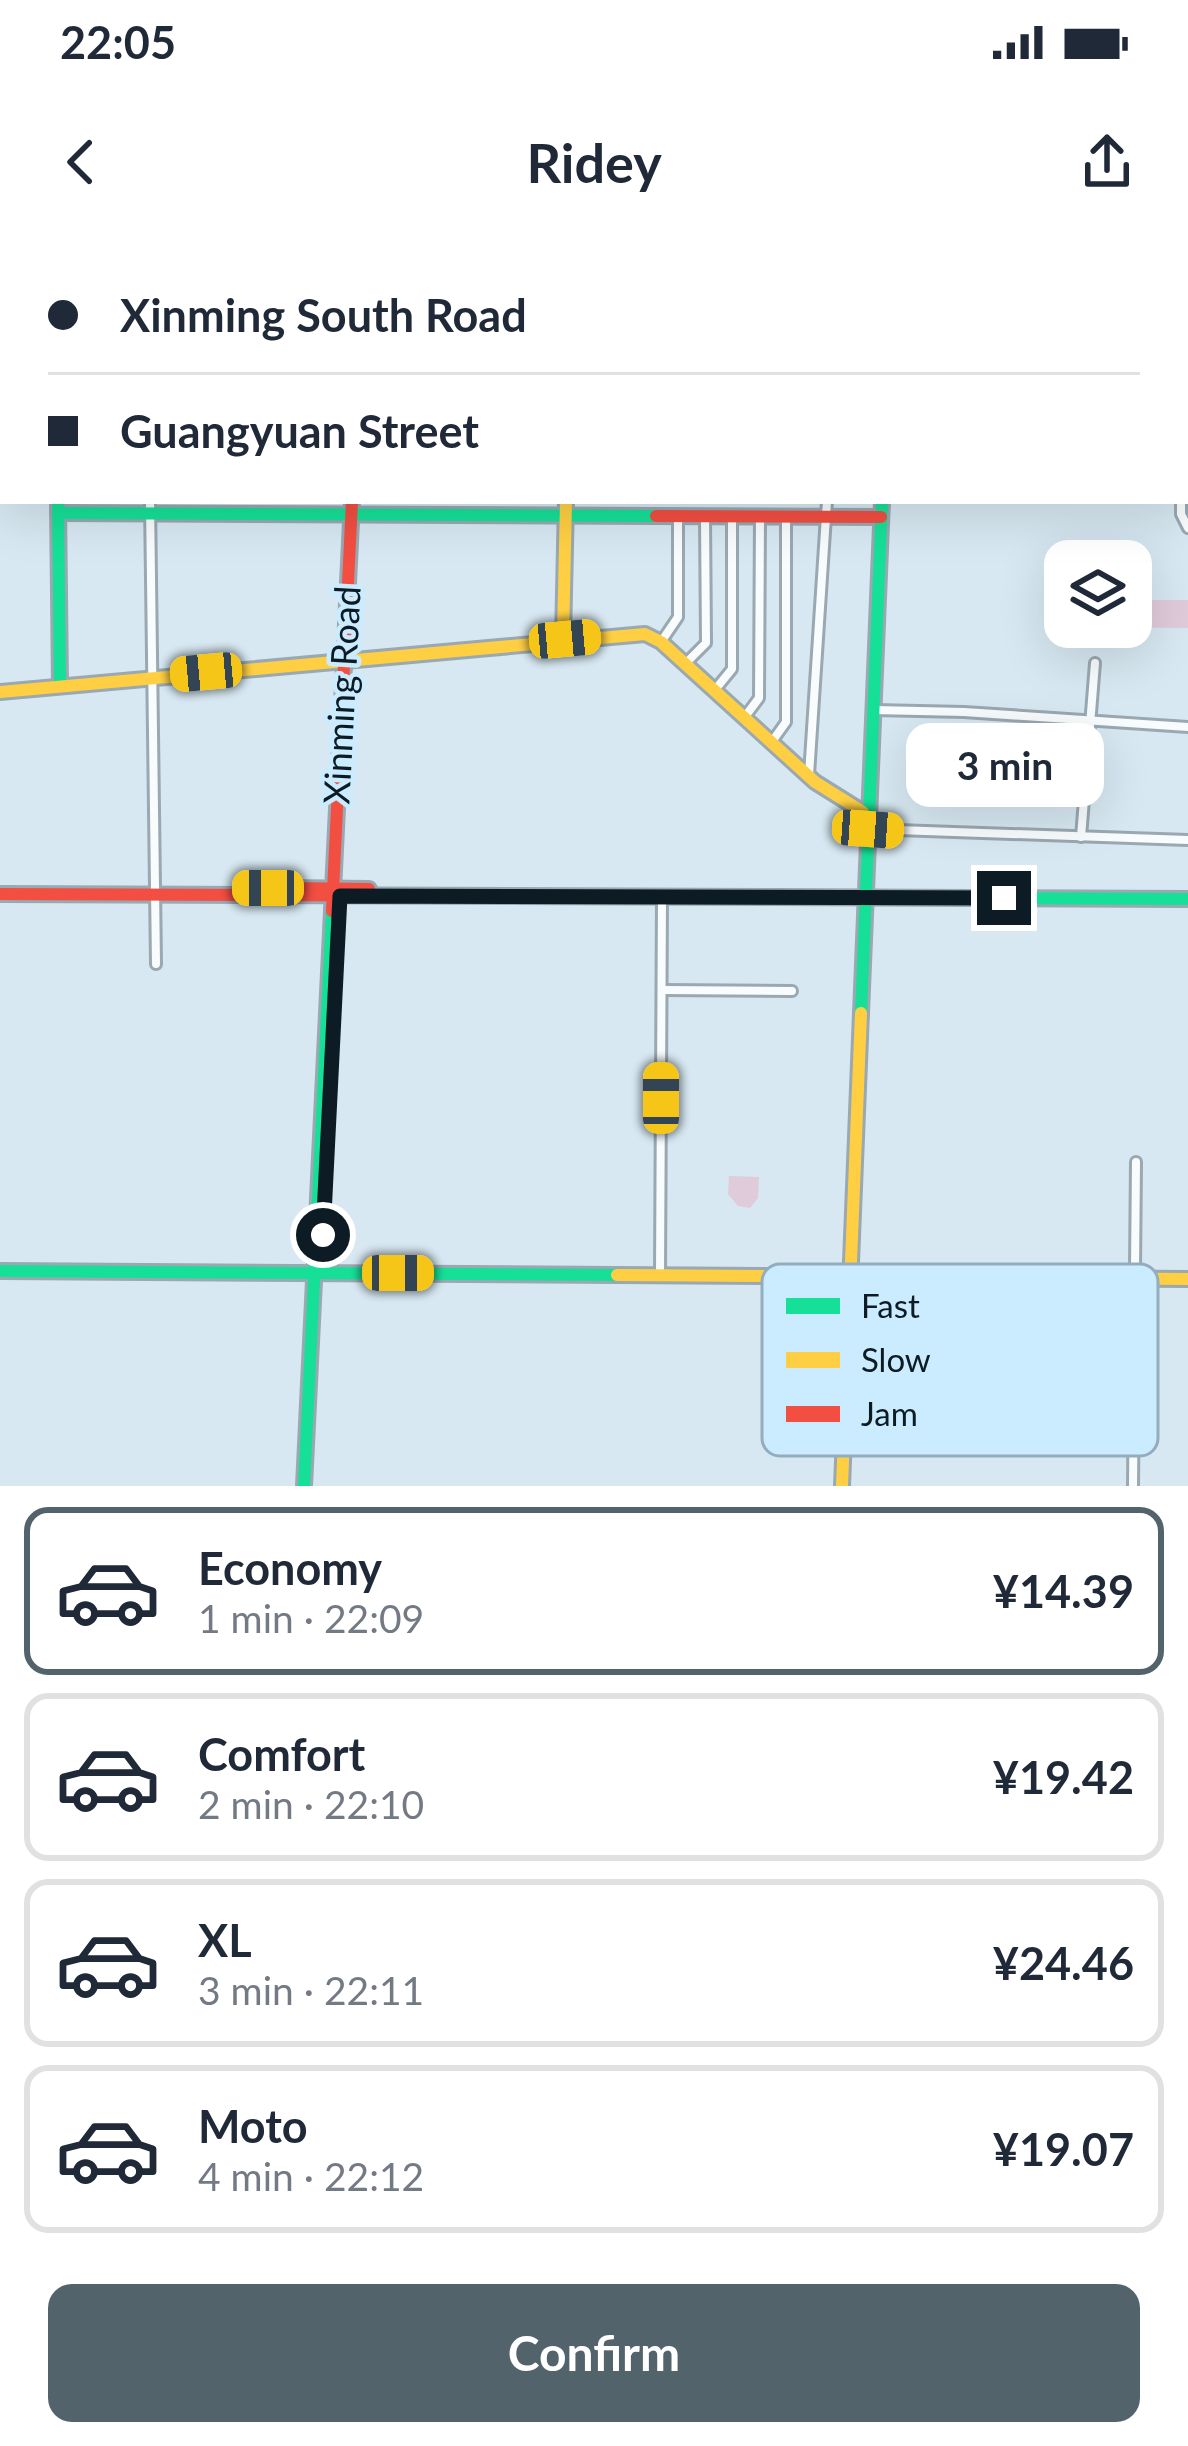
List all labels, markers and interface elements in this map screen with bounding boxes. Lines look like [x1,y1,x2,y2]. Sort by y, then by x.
text: 22:05 [60,15,176,69]
icon: back [48,129,114,195]
icon: share [1074,129,1140,195]
text: Ridey [526,130,662,195]
text: Xinming South Road [120,288,527,342]
text: Guangyuan Street [120,404,479,458]
map controls [1044,540,1152,648]
button: layers [1044,540,1152,648]
street label: Xinming Road [313,585,369,805]
car [528,618,602,660]
car [169,651,243,693]
callout: 3 min [905,724,1103,808]
text: 3 min [957,742,1053,788]
car [831,809,905,849]
car [232,870,304,906]
route end [977,871,1031,925]
car [643,1062,679,1134]
route start [296,1208,350,1262]
car [362,1255,434,1291]
legend [762,1264,1158,1456]
text: Fast [861,1285,920,1325]
text: Slow [861,1339,931,1379]
text: Jam [861,1393,918,1433]
icon: car [54,1537,162,1645]
text: Economy [198,1541,382,1595]
text: ¥14.39 [993,1564,1134,1618]
text: 1 min · 22:09 [198,1595,424,1641]
icon: car [54,1723,162,1831]
text: Comfort [198,1727,365,1781]
text: ¥19.42 [993,1750,1134,1804]
text: 2 min · 22:10 [198,1781,424,1827]
icon: car [54,1909,162,2017]
text: XL [198,1913,252,1967]
text: ¥24.46 [993,1936,1134,1990]
text: 3 min · 22:11 [198,1967,424,2013]
icon: car [54,2095,162,2203]
text: Moto [198,2099,308,2153]
text: ¥19.07 [993,2122,1134,2176]
text: 4 min · 22:12 [198,2153,424,2199]
button: Confirm [48,2284,1140,2422]

